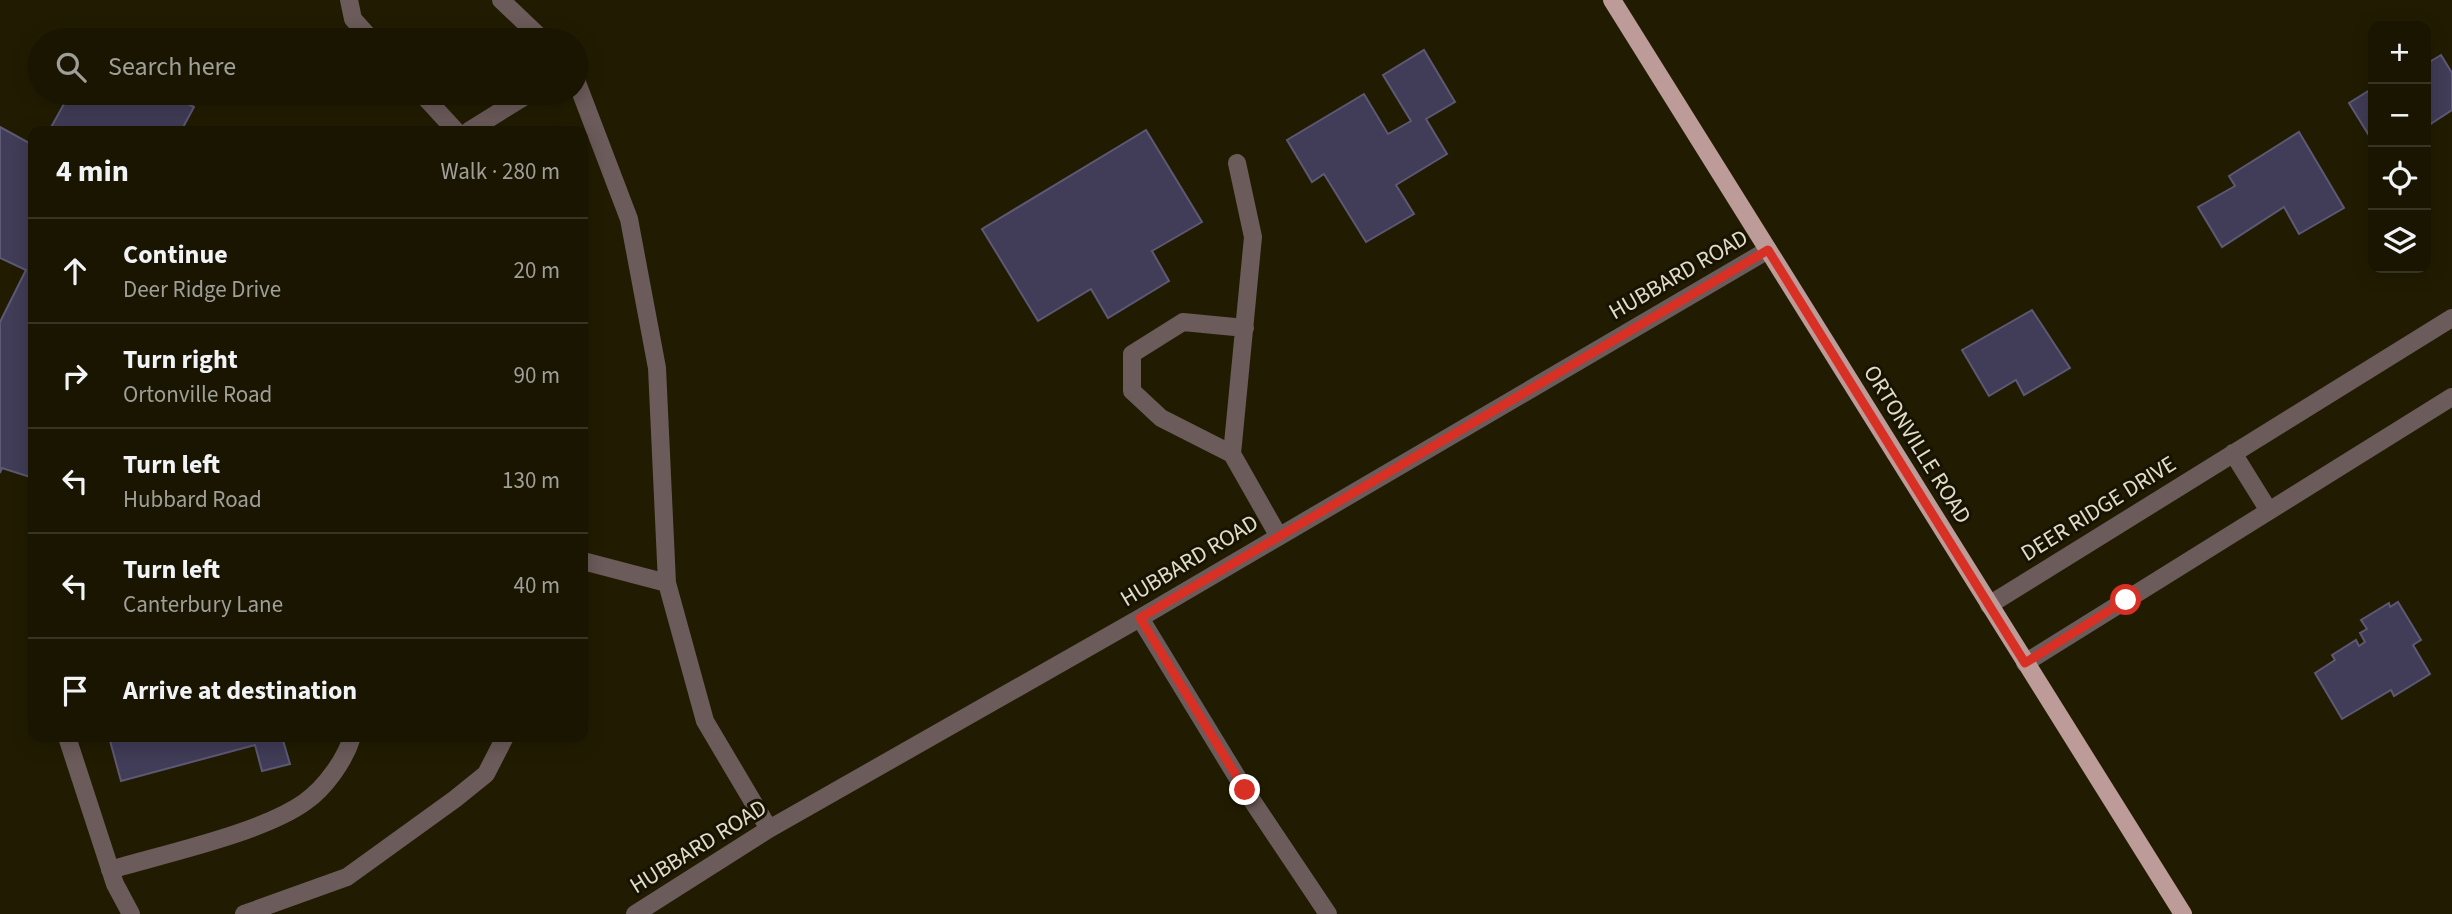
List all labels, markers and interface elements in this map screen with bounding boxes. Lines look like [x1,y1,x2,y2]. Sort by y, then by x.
map controls [2368,21,2431,273]
button: + [2368,21,2431,84]
search box [28,28,588,105]
icon: search [52,48,90,86]
text: Search here [108,48,236,85]
button: − [2368,84,2431,147]
button: locate [2368,147,2431,210]
text: 4 min [56,150,129,193]
text: Walk · 280 m [441,155,560,188]
button: layers [2368,210,2431,273]
street label: HUBBARD ROAD [1602,221,1754,328]
text: Continue [123,236,228,273]
icon: ahead [56,252,94,290]
text: 20 m [513,254,560,287]
text: Deer Ridge Drive [123,273,281,306]
text: Turn right [123,341,238,378]
icon: right [56,357,94,395]
street label: ORTONVILLE ROAD [1855,358,1980,530]
text: 90 m [513,359,560,392]
text: Ortonville Road [123,378,272,411]
text: Turn left [123,446,220,483]
street label: DEER RIDGE DRIVE [2014,447,2182,569]
icon: left [56,462,94,500]
text: 130 m [502,464,560,497]
text: Hubbard Road [123,483,262,516]
street label: HUBBARD ROAD [1114,506,1265,615]
text: Turn left [123,551,220,588]
icon: left [56,567,94,605]
text: 40 m [513,569,560,602]
route start [2110,584,2141,615]
text: Canterbury Lane [123,588,283,621]
icon: arrive [56,672,94,710]
text: Arrive at destination [123,672,357,709]
route end [1229,774,1260,805]
street label: HUBBARD ROAD [623,791,773,902]

